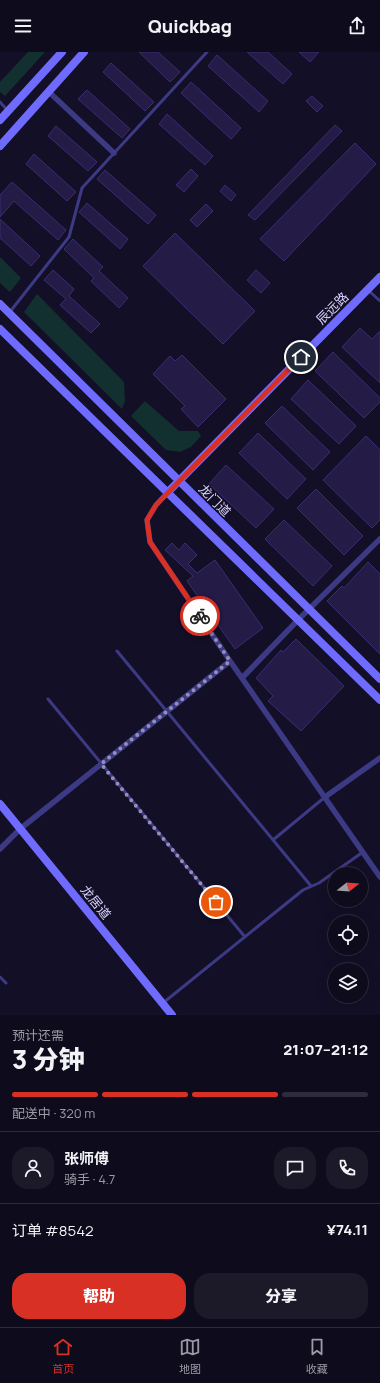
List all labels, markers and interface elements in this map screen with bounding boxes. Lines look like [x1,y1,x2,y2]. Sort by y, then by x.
text: Quickbag [148,14,232,38]
icon: menu [12,15,34,37]
icon: share [346,15,368,37]
street label: 辰远路 [312,288,352,328]
pin [284,340,318,374]
icon: home [290,346,312,368]
street label: 龙门道 [195,480,235,520]
courier [180,596,220,636]
icon: bike [189,605,211,627]
north arrow [328,867,368,907]
map controls [328,867,368,1003]
street label: 龙居道 [77,881,115,923]
pin [199,885,233,919]
icon: bag [205,891,227,913]
button: locate [328,915,368,955]
button: layers [328,963,368,1003]
text: 预计还需 [12,1026,64,1044]
text: 21:07–21:12 [283,1039,368,1060]
text: 3 分钟 [12,1041,85,1077]
text: 配送中 · 320 m [12,1104,95,1122]
button: person [12,1147,54,1189]
button: chat [274,1147,316,1189]
button: phone [326,1147,368,1189]
text: 张师傅 [64,1148,109,1169]
text: 骑手 · 4.7 [64,1170,115,1188]
text: ¥74.11 [327,1219,368,1240]
text: 订单 #8542 [12,1220,94,1241]
button: 帮助 [12,1273,186,1319]
button: 分享 [194,1273,368,1319]
tab: 首页 [52,1336,74,1376]
tab: 地图 [179,1336,201,1376]
tab: 收藏 [306,1336,328,1376]

